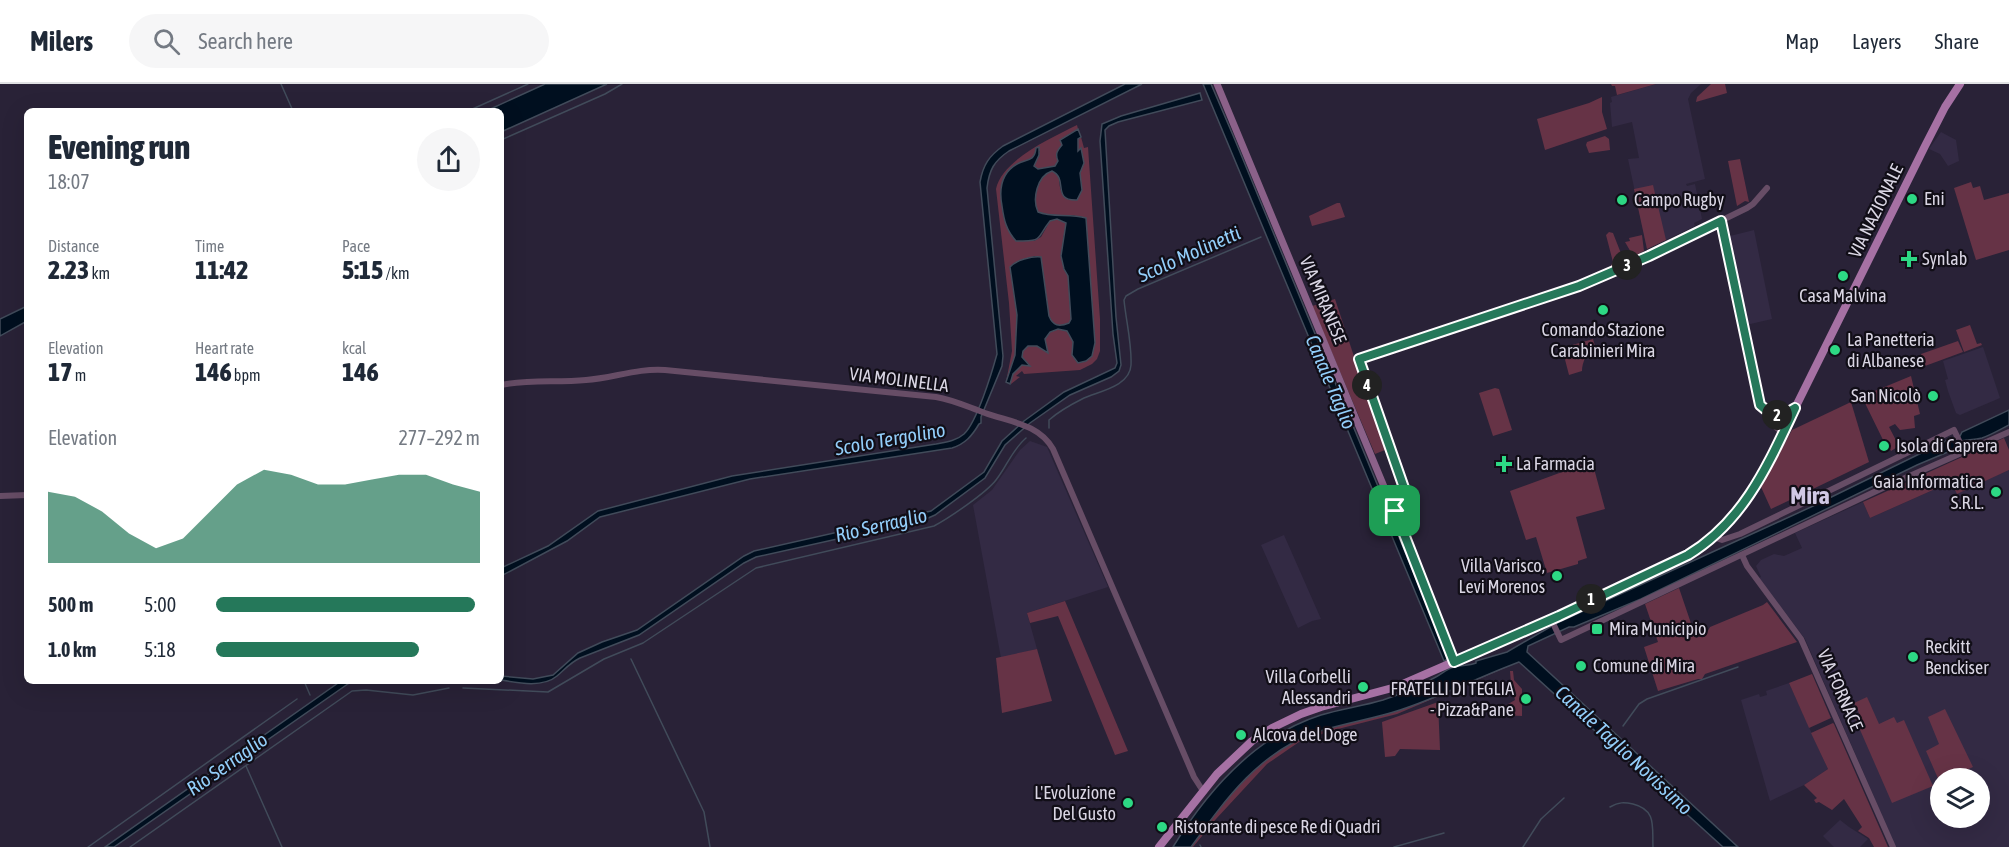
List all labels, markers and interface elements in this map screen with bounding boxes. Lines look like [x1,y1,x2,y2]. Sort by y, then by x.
search box [129,14,549,68]
text: Milers [30,25,93,57]
icon: search [150,25,183,58]
text: Search here [198,28,293,54]
text: Map [1785,29,1819,53]
text: Layers [1852,29,1902,53]
text: Share [1935,29,1979,53]
text: Evening run [48,128,190,166]
button: share [417,128,480,191]
street label: VIA NAZIONALE [1844,160,1907,261]
text: 18:07 [48,170,90,193]
place label: Eni [1924,188,1945,209]
place label: Campo Rugby [1634,189,1724,210]
marker: Eni [1905,192,1919,206]
marker: Campo Rugby [1615,193,1629,207]
water label: Scolo Molinetti [1133,221,1244,287]
text: Distance [48,237,99,255]
text: Time [195,237,224,255]
text: Pace [342,237,370,255]
place label: Synlab [1922,248,1967,269]
pin: 3 [1612,250,1642,280]
marker: Synlab [1900,250,1918,268]
street label: VIA MIRANESE [1296,253,1351,347]
text: 2.23 [48,255,89,285]
text: 11:42 [195,255,249,285]
text: 5:15 [342,255,383,285]
text: 3 [1623,256,1631,274]
text: km [89,264,110,282]
text: /km [383,264,409,282]
marker: Casa Malvina [1836,269,1850,283]
place label: Casa Malvina [1799,285,1887,306]
marker: Comando Stazione Carabinieri Mira [1596,303,1610,317]
place label: Comando Stazione Carabinieri Mira [1541,319,1665,361]
place label: La Panetteria di Albanese [1847,329,1935,371]
water label: Canale Taglio [1301,331,1362,432]
text: Elevation [48,339,103,357]
text: Heart rate [195,339,254,357]
text: kcal [342,339,366,357]
marker: La Panetteria di Albanese [1828,343,1842,357]
text: 17 [48,357,72,387]
text: 146 [195,357,232,387]
text: 146 [342,357,379,387]
street label: VIA MOLINELLA [848,363,950,396]
text: m [72,366,86,384]
text: bpm [232,366,261,384]
pin: 4 [1352,370,1382,400]
text: 4 [1363,376,1371,394]
place label: San Nicolò [1851,385,1921,406]
marker: San Nicolò [1926,389,1940,403]
pin: 2 [1762,400,1792,430]
text: 2 [1773,406,1781,424]
water label: Scolo Tergolino [832,417,947,460]
text: Elevation [48,426,117,449]
text: 277–292 m [398,426,480,449]
place label: Isola di Caprera [1896,435,1998,456]
marker: Isola di Caprera [1877,439,1891,453]
place label: La Farmacia [1516,453,1595,474]
marker: La Farmacia [1497,457,1511,471]
place label: Gaia Informatica S.R.L. [1873,471,1984,513]
district label: Mira [1790,482,1830,509]
pin [1369,485,1420,536]
marker: Gaia Informatica S.R.L. [1989,485,2003,499]
icon: arrive [1378,494,1411,527]
water label: Rio Serraglio [833,503,929,546]
place label: Villa Varisco, Levi Morenos [1458,555,1545,597]
marker: Villa Varisco, Levi Morenos [1550,569,1564,583]
pin: 1 [1576,584,1606,614]
text: 1 [1587,590,1595,608]
text: 500 m [48,593,93,616]
text: 5:00 [144,593,176,616]
place label: Mira Municipio [1609,618,1707,639]
marker: Mira Municipio [1590,622,1604,636]
place label: Reckitt Benckiser [1925,636,1989,678]
text: 1.0 km [48,638,96,661]
text: 5:18 [144,638,176,661]
street label: VIA FORNACE [1813,646,1868,734]
marker: Reckitt Benckiser [1906,650,1920,664]
place label: Comune di Mira [1593,655,1695,676]
marker: Comune di Mira [1574,659,1588,673]
place label: Villa Corbelli Alessandri [1265,666,1351,708]
place label: FRATELLI DI TEGLIA - Pizza&Pane [1390,678,1514,720]
marker: Villa Corbelli Alessandri [1356,680,1370,694]
water label: Canale Taglio Novissimo [1551,680,1698,819]
marker: FRATELLI DI TEGLIA - Pizza&Pane [1519,692,1533,706]
place label: Alcova del Doge [1253,724,1357,745]
water label: Rio Serraglio [182,727,272,800]
marker: Alcova del Doge [1234,728,1248,742]
map controls [1930,768,1990,828]
button: layers [1930,768,1990,828]
place label: L'Evoluzione Del Gusto [1034,782,1116,824]
marker: L'Evoluzione Del Gusto [1121,796,1135,810]
place label: Ristorante di pesce Re di Quadri [1174,816,1380,837]
marker: Ristorante di pesce Re di Quadri [1155,820,1169,834]

